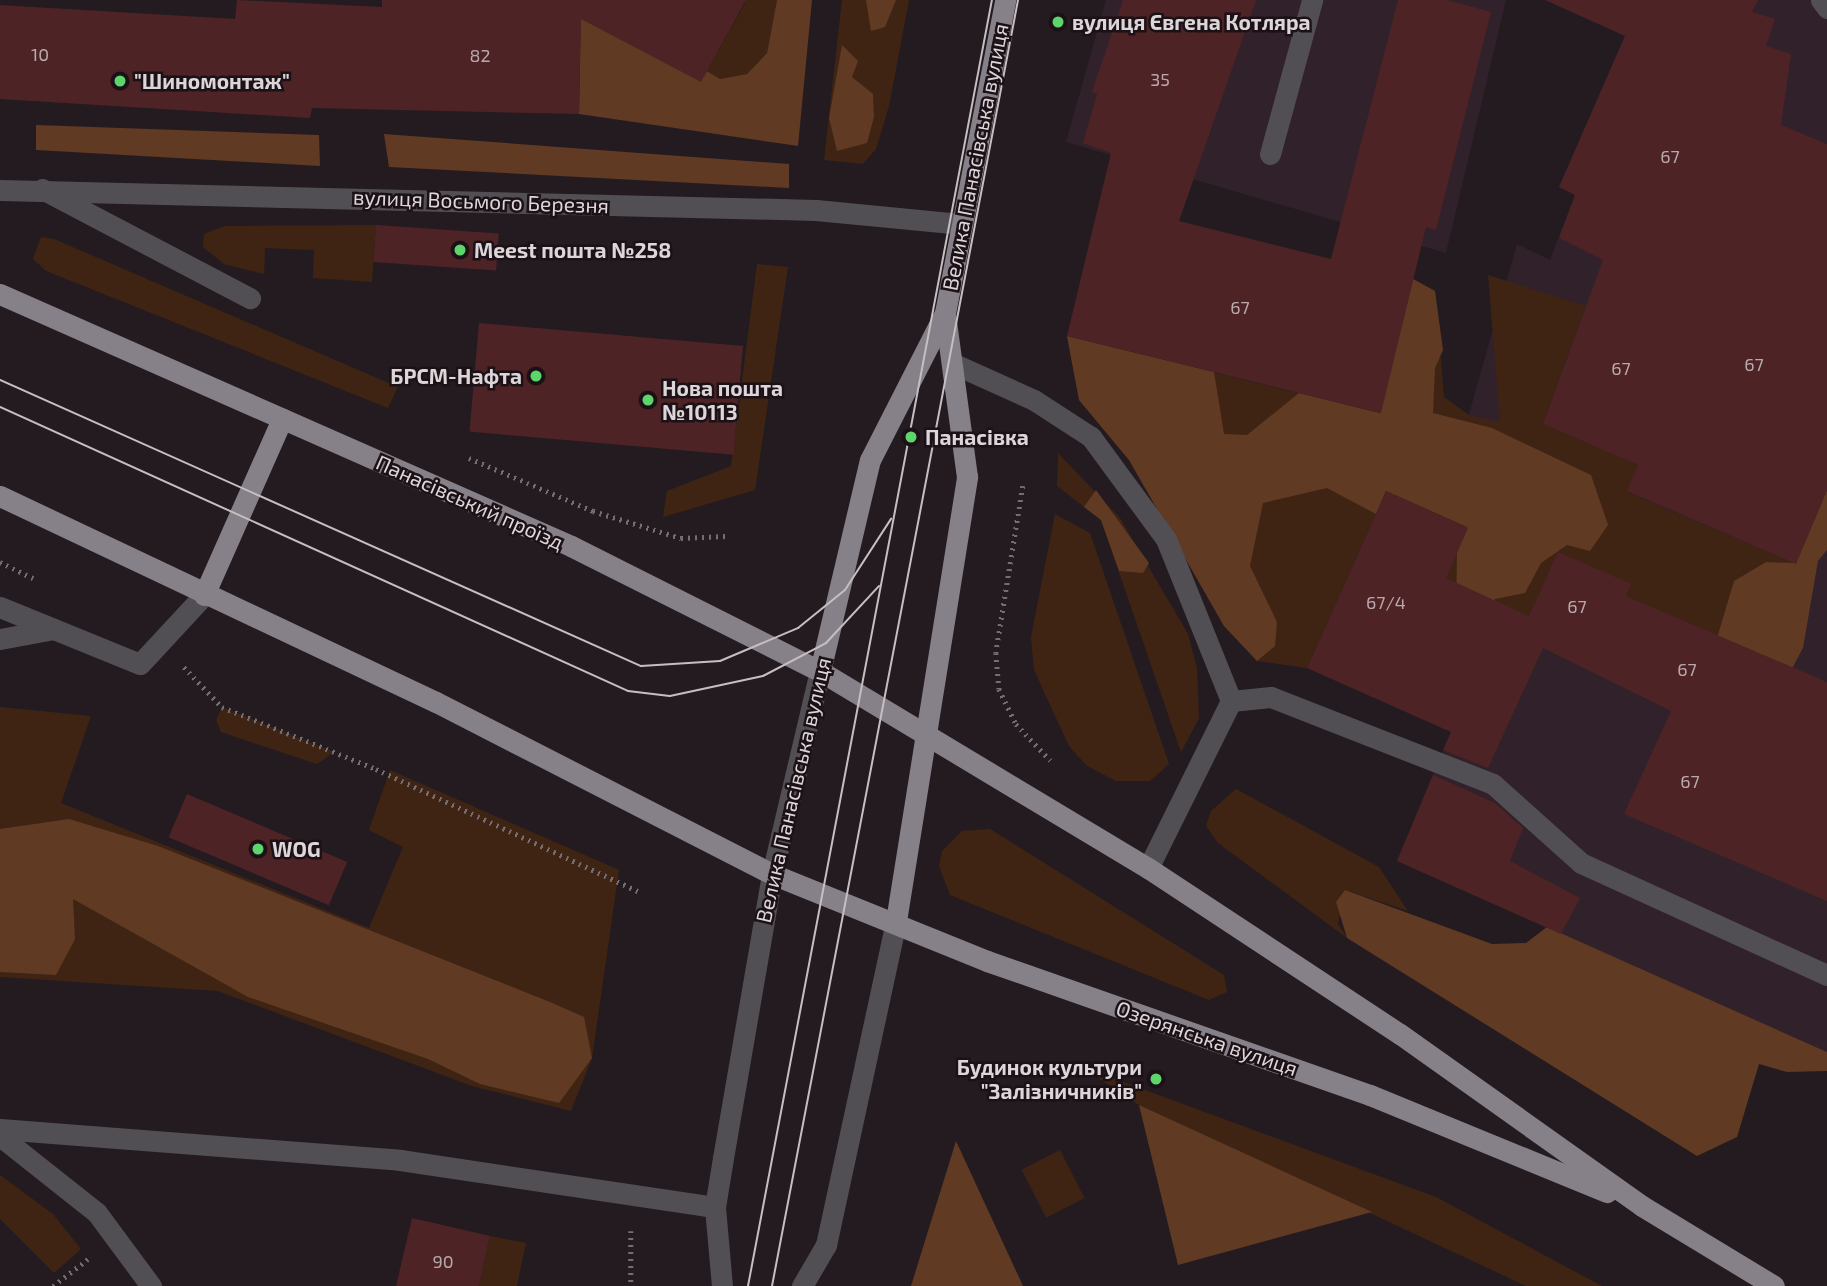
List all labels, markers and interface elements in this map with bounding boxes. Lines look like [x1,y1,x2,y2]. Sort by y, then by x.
place label: вулиця Євгена Котляра [1072,9,1311,35]
marker: вулиця Євгена Котляра [1050,14,1066,30]
street label: Велика Панасівська вулиця [937,21,1013,293]
house number: 10 [31,43,49,65]
house number: 82 [469,44,491,66]
place label: "Шиномонтаж" [134,68,290,94]
house number: 35 [1150,68,1170,90]
marker: "Шиномонтаж" [112,73,128,89]
house number: 67 [1660,145,1680,167]
street label: вулиця Восьмого Березня [353,184,609,218]
place label: Meest пошта №258 [474,237,671,263]
marker: Meest пошта №258 [452,242,468,258]
house number: 67 [1230,296,1250,318]
house number: 67 [1744,353,1764,375]
house number: 67 [1611,357,1631,379]
place label: БРСМ-Нафта [390,363,522,389]
marker: БРСМ-Нафта [528,368,544,384]
place label: Нова пошта №10113 [662,375,783,425]
marker: Нова пошта №10113 [640,392,656,408]
place label: Панасівка [925,424,1029,450]
marker: Панасівка [903,429,919,445]
street label: Панасівський проїзд [372,449,568,555]
house number: 67/4 [1366,591,1406,613]
house number: 67 [1567,595,1587,617]
street label: Велика Панасівська вулиця [750,655,836,925]
house number: 67 [1677,658,1697,680]
house number: 67 [1680,770,1700,792]
place label: WOG [272,836,320,862]
marker: WOG [250,841,266,857]
street label: Озерянська вулиця [1113,995,1301,1081]
place label: Будинок культури "Залізничників" [957,1054,1142,1104]
marker: Будинок культури "Залізничників" [1148,1071,1164,1087]
house number: 90 [432,1250,454,1272]

